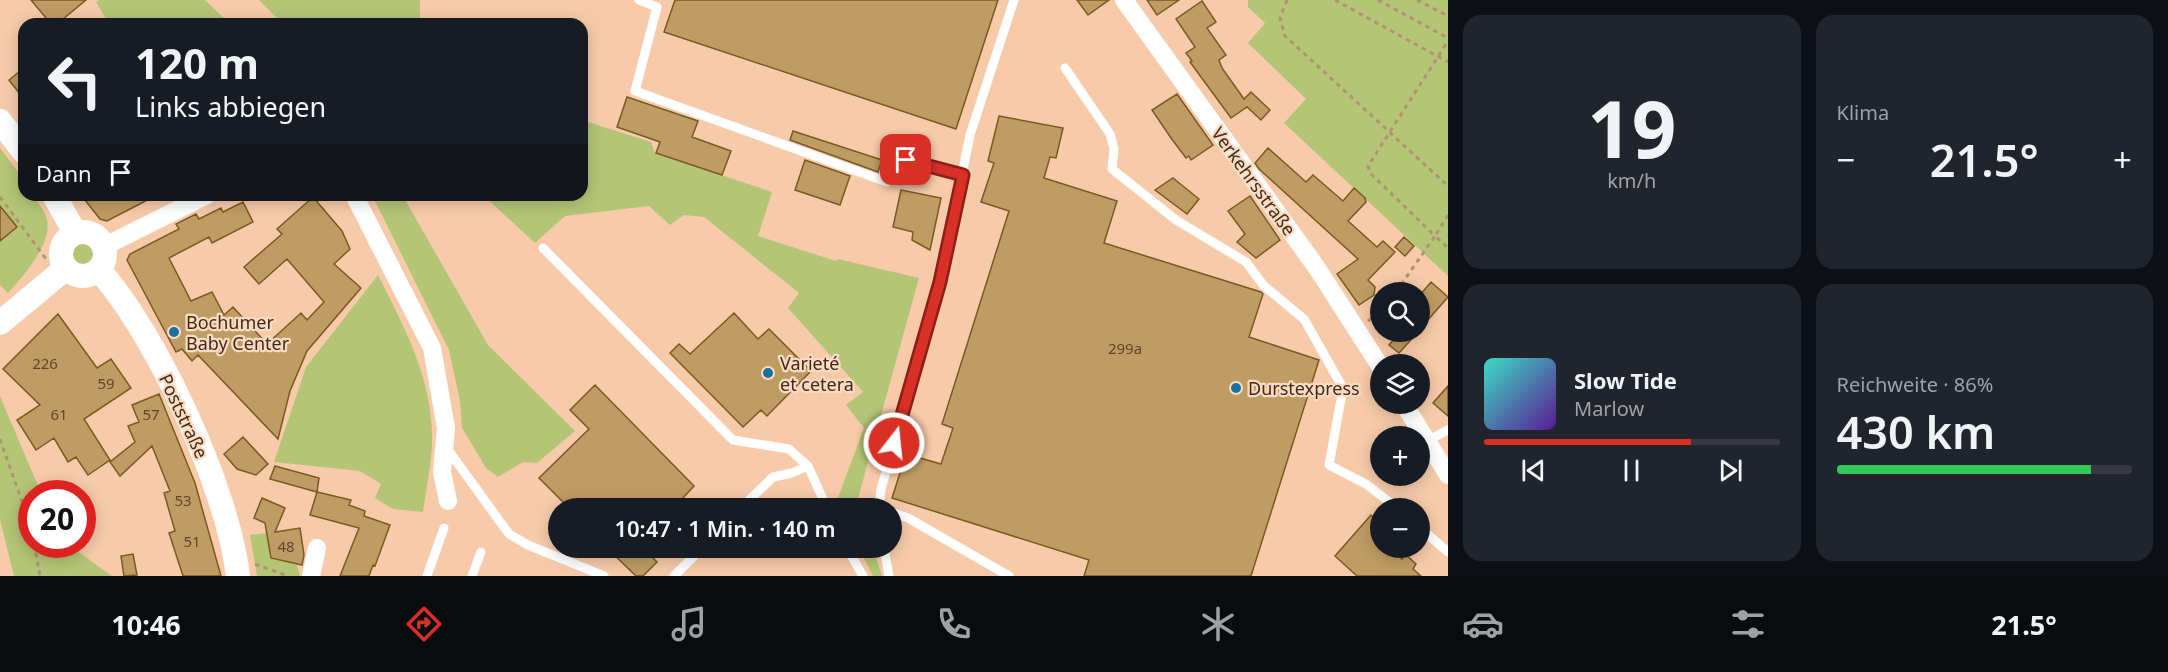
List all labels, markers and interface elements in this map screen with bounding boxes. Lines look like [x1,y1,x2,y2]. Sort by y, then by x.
text: 120 m [135,34,259,91]
icon: left [36,42,114,120]
text: 19 [1587,75,1676,181]
text: Links abbiegen [135,88,326,125]
text: Klima [1837,99,1889,126]
street label: Verkehrsstraße [1206,122,1302,240]
text: 21.5° [1930,129,2039,190]
pin [880,134,931,185]
text: − [1837,137,1855,182]
text: + [2113,137,2132,182]
icon: arrive [889,143,922,176]
icon: arrive [104,156,137,189]
text: Dann [36,158,92,188]
text: km/h [1607,167,1656,194]
map controls [1370,282,1430,558]
button: search [1370,282,1430,342]
place label: Bochumer Baby Center [186,310,290,355]
marker: Bochumer Baby Center [167,325,181,339]
house number: 299a [1108,338,1142,358]
place label: Varieté et cetera [780,351,854,396]
house number: 226 [32,353,58,373]
button: layers [1370,354,1430,414]
text: Slow Tide [1574,365,1677,395]
marker: Varieté et cetera [761,366,775,380]
street label: Poststraße [154,370,214,462]
text: Reichweite · 86% [1837,371,1993,398]
house number: 59 [97,373,115,393]
place label: Durstexpress [1248,376,1360,400]
marker: Durstexpress [1229,381,1243,395]
text: Marlow [1574,395,1644,422]
text: 430 km [1837,401,1995,462]
house number: 61 [50,404,68,424]
house number: 57 [142,404,160,424]
position arrow [862,411,926,475]
button: + [1370,426,1430,486]
icon: previous [1517,454,1550,487]
icon: pause [1615,454,1648,487]
icon: next [1714,454,1747,487]
speed limit sign: 20 [18,480,96,558]
house number: 53 [174,490,192,510]
button: − [1370,498,1430,558]
text: 10:47 · 1 Min. · 140 m [614,513,836,543]
house number: 51 [183,531,201,551]
house number: 48 [277,536,295,556]
icon: directions [403,603,445,645]
icon: music [668,603,710,645]
icon: phone [933,603,975,645]
icon: climate [1197,603,1239,645]
icon: car [1462,603,1504,645]
icon: filters [1727,603,1769,645]
text: 10:46 [111,606,181,643]
text: 21.5° [1991,606,2057,643]

